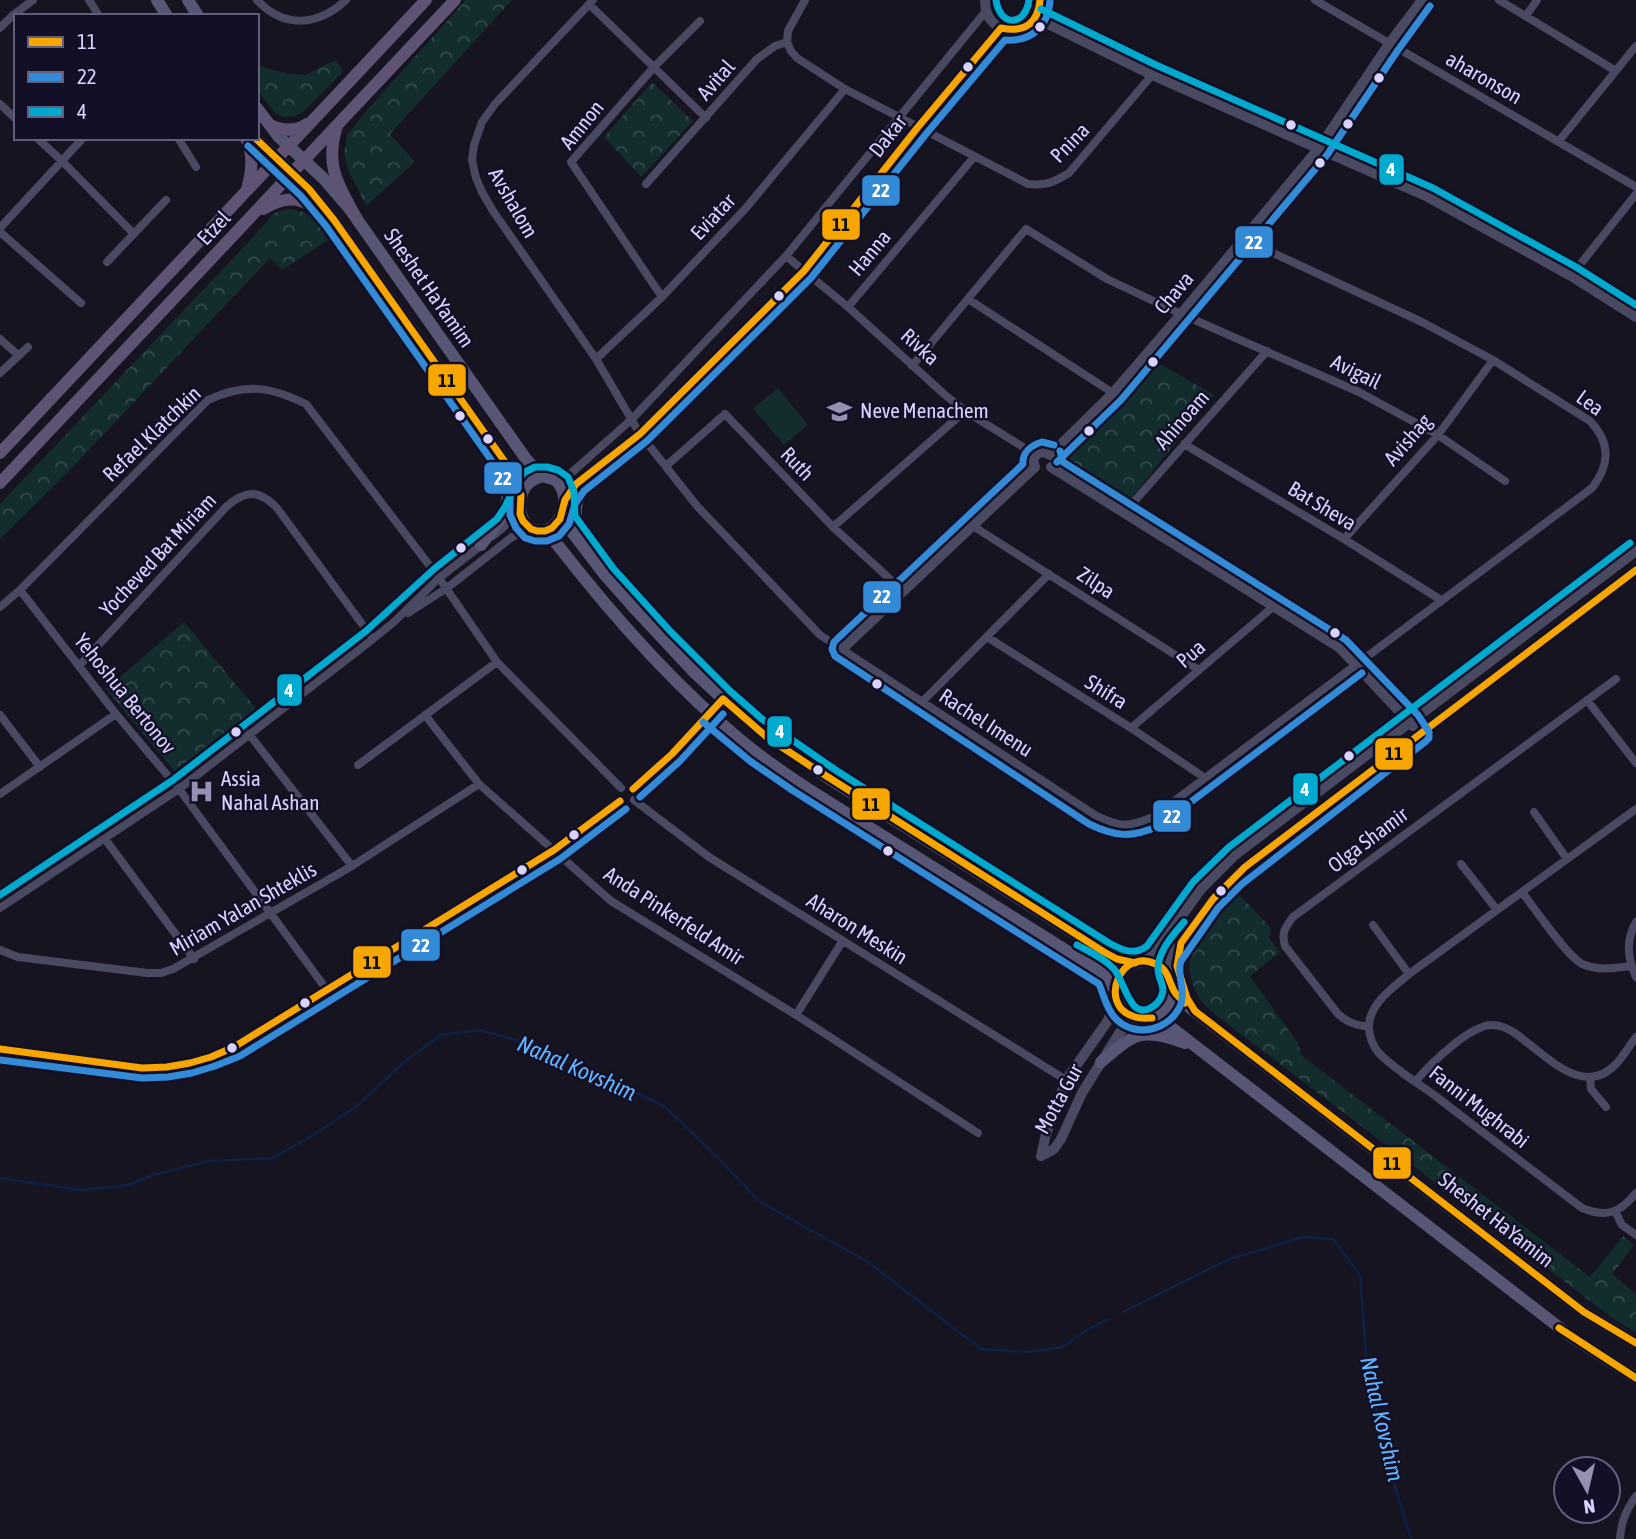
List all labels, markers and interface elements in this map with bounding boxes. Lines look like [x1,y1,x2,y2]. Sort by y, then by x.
legend [14,14,259,140]
unlabelled marker [1033,20,1047,34]
text: 11 [77,29,97,53]
street label: aharonson [1442,46,1527,108]
street label: Avital [691,54,739,104]
unlabelled marker [961,60,975,74]
text: 22 [77,64,97,88]
unlabelled marker [1372,71,1386,85]
street label: Amnon [554,95,608,154]
text: 4 [77,99,87,123]
street label: Dakar [863,109,912,161]
unlabelled marker [1341,117,1355,131]
street label: Pnina [1045,118,1094,167]
unlabelled marker [1284,118,1298,132]
line badge: 4 [1378,153,1405,186]
unlabelled marker [1313,156,1327,170]
text: 4 [1386,158,1396,180]
street label: Avshalom [484,163,543,242]
line badge: 22 [861,174,901,207]
text: 22 [872,179,890,201]
street label: Eviatar [685,188,740,244]
street label: Etzel [192,205,235,249]
line badge: 11 [821,208,861,241]
text: 11 [832,213,850,235]
street label: Sheshet HaYamim [380,223,480,351]
street label: Hanna [843,225,895,280]
line badge: 22 [1234,225,1274,259]
text: 22 [1245,231,1263,253]
street label: Chava [1149,266,1198,318]
unlabelled marker [772,289,786,303]
street label: Rivka [897,323,945,370]
street label: Avigail [1328,349,1386,394]
unlabelled marker [1146,355,1160,369]
line badge: 11 [427,363,467,397]
text: 11 [438,369,456,391]
street label: Refael Klatchkin [97,381,205,486]
street label: Lea [1572,384,1609,420]
street label: Ahinoam [1149,385,1213,454]
school or university icon: Neve Menachem [826,397,854,425]
place label: Neve Menachem [860,398,989,422]
unlabelled marker [453,409,467,423]
street label: Avishag [1378,409,1436,470]
unlabelled marker [1082,424,1096,438]
unlabelled marker [481,432,495,446]
street label: Ruth [776,442,819,485]
line badge: 22 [483,461,523,495]
text: 22 [494,467,512,489]
street label: Bat Sheva [1284,475,1361,535]
street label: Yocheved Bat Miriam [94,488,220,621]
unlabelled marker [454,541,468,555]
street label: Zilpa [1073,561,1120,603]
line badge: 22 [862,580,902,614]
text: 22 [873,585,891,607]
unlabelled marker [1328,626,1342,640]
street label: Yehoshua Bertonov [70,628,182,759]
street label: Pua [1171,634,1210,672]
street label: Shifra [1081,669,1132,713]
line badge: 4 [276,673,303,707]
unlabelled marker [870,677,884,691]
text: 4 [284,679,294,701]
street label: Rachel Imenu [935,683,1038,761]
line badge: 4 [766,715,793,748]
text: 4 [775,720,785,742]
unlabelled marker [229,725,243,739]
line badge: 11 [1374,737,1414,771]
text: 11 [1385,742,1403,764]
unlabelled marker [1342,749,1356,763]
unlabelled marker [811,763,825,777]
place label: Assia Nahal Ashan [221,766,319,814]
line badge: 4 [1292,772,1319,806]
hospital icon: Assia Nahal Ashan [187,777,215,805]
text: 4 [1300,778,1310,800]
line badge: 11 [851,787,891,821]
text: 11 [862,793,880,815]
line badge: 22 [1152,799,1192,833]
street label: Olga Shamir [1323,801,1413,877]
text: 22 [1163,805,1181,827]
unlabelled marker [567,828,581,842]
unlabelled marker [881,844,895,858]
street label: Miriam Yalan Shteklis [165,856,320,960]
street label: Anda Pinkerfeld Amir [600,861,750,970]
unlabelled marker [515,863,529,877]
unlabelled marker [1214,884,1228,898]
street label: Aharon Meskin [803,888,912,969]
line badge: 22 [400,928,441,962]
text: 22 [412,934,430,956]
line badge: 11 [352,945,392,979]
text: 11 [363,951,381,973]
unlabelled marker [298,996,312,1010]
water label: Nahal Kovshim [514,1030,640,1106]
unlabelled marker [225,1041,239,1055]
street label: Motta Gur [1029,1059,1087,1138]
street label: Fanni Mughrabi [1425,1060,1534,1152]
line badge: 11 [1372,1146,1412,1180]
text: 11 [1383,1152,1401,1174]
street label: Sheshet HaYamim [1434,1167,1559,1272]
water label: Nahal Kovshim [1355,1354,1409,1484]
north arrow [1552,1455,1622,1525]
text: N [1582,1495,1596,1519]

